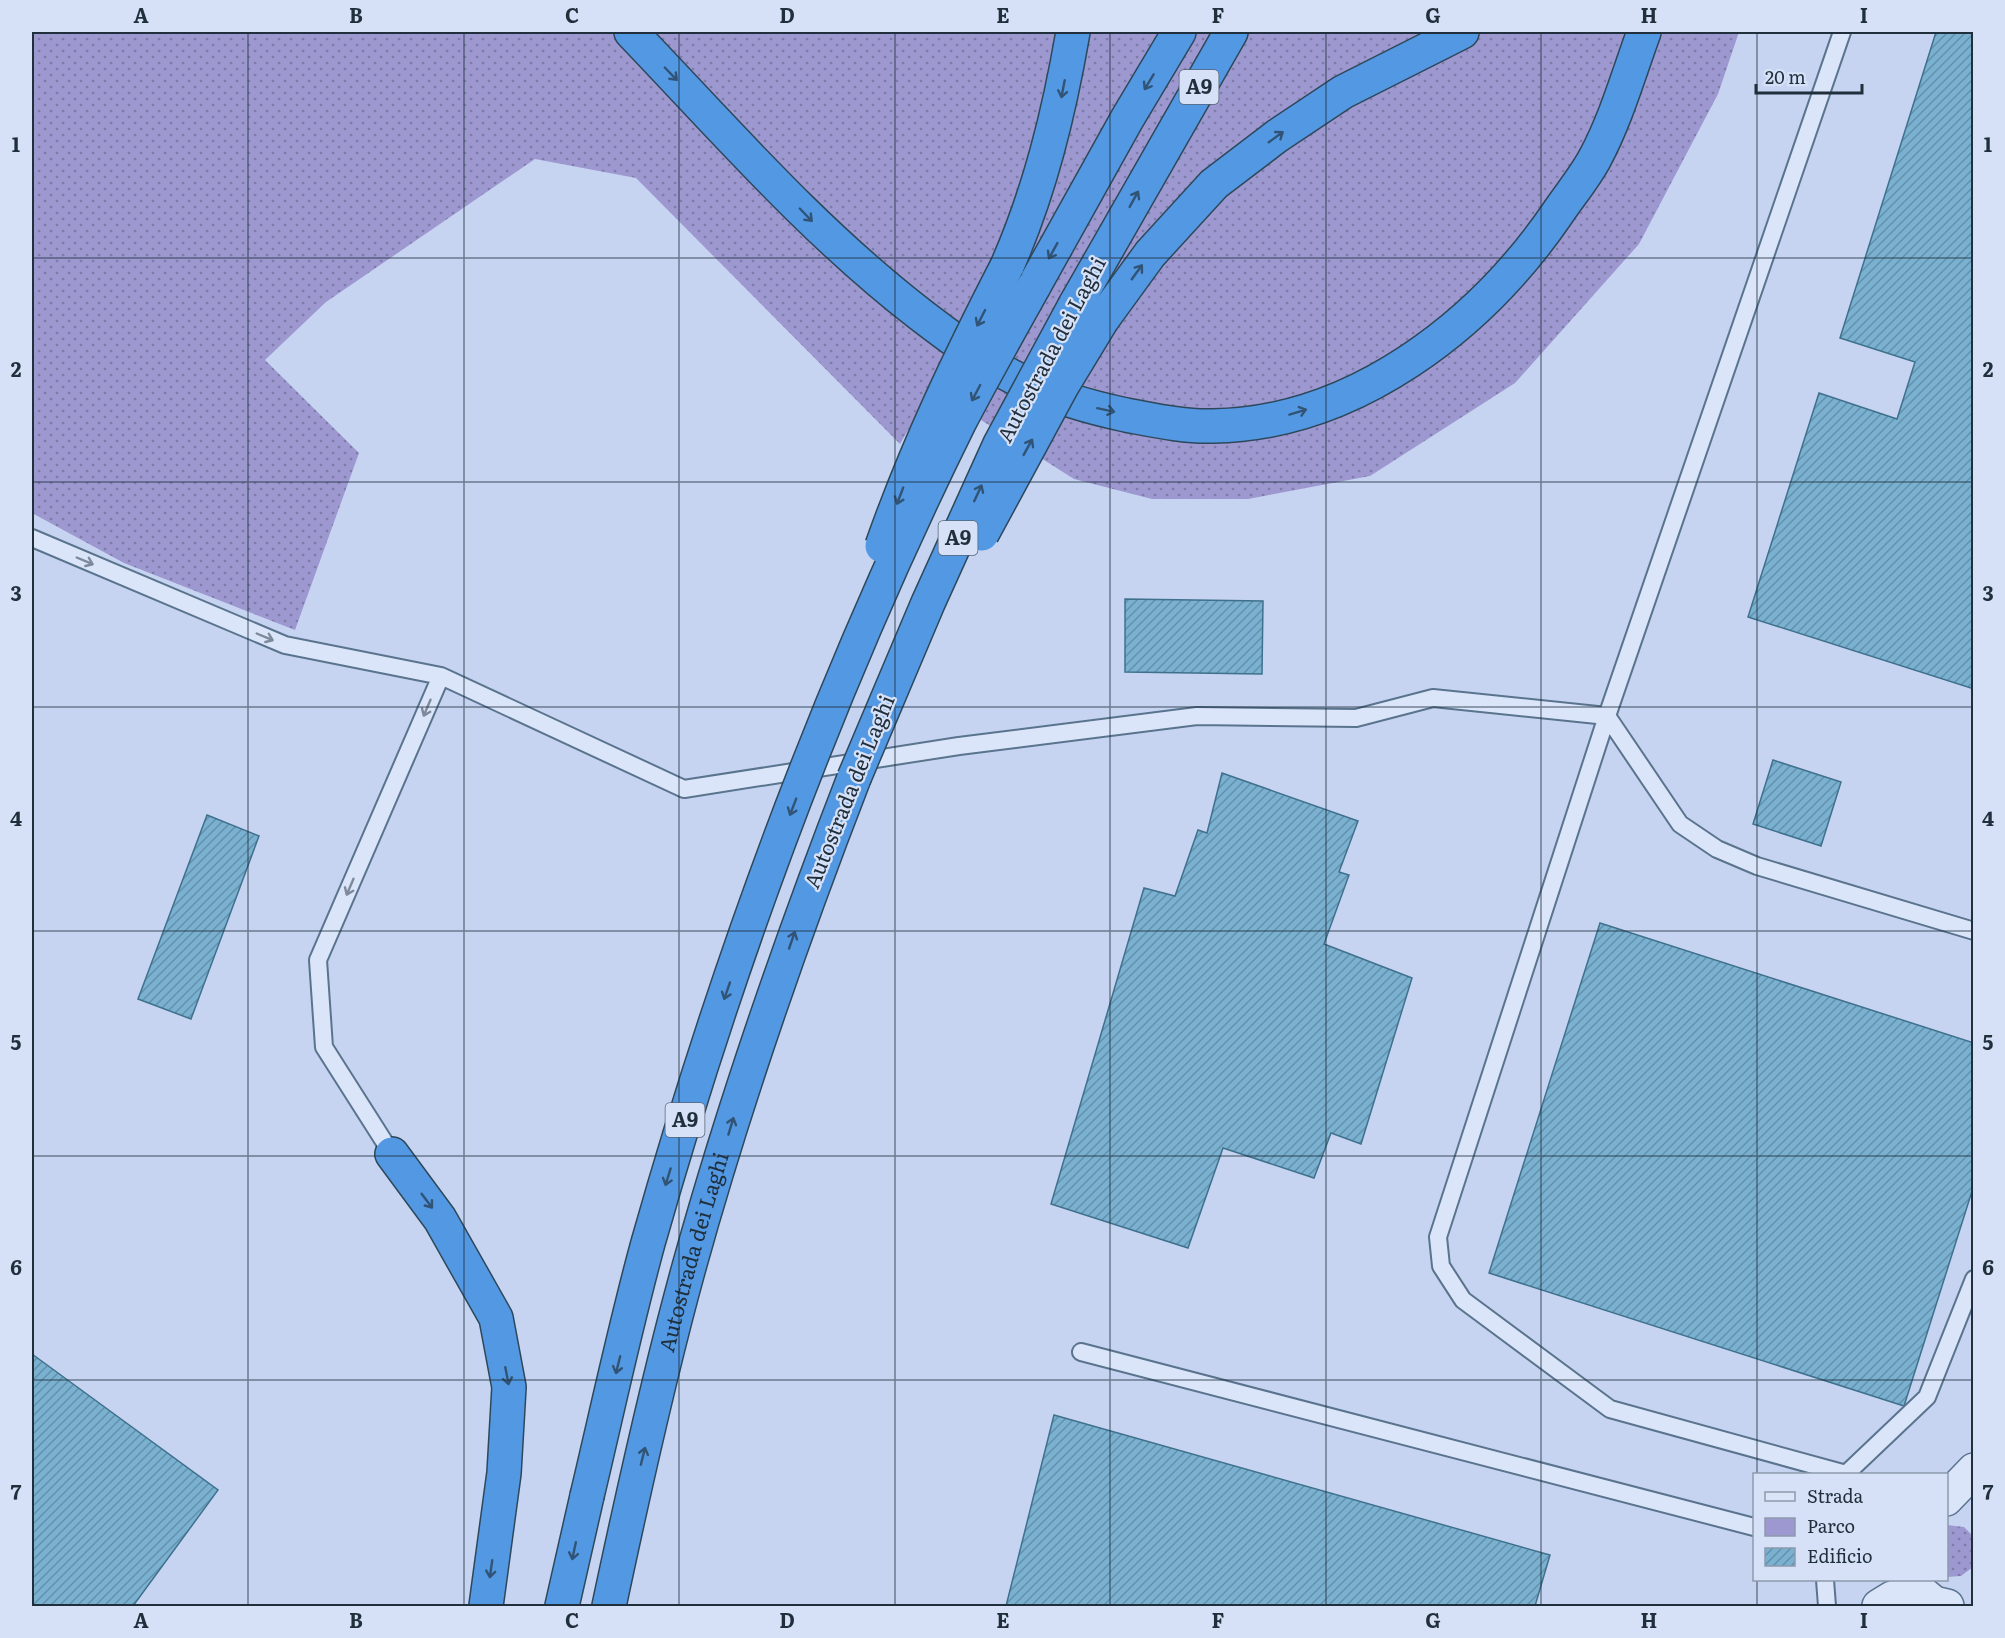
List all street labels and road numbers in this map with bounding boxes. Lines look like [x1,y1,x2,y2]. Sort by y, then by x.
road number: A9 [1180,70,1218,104]
street label: Autostrada dei Laghi [988,250,1112,447]
road number: A9 [938,521,978,555]
street label: Autostrada dei Laghi [795,690,901,893]
road number: A9 [666,1103,704,1137]
street label: Autostrada dei Laghi [649,1148,735,1355]

